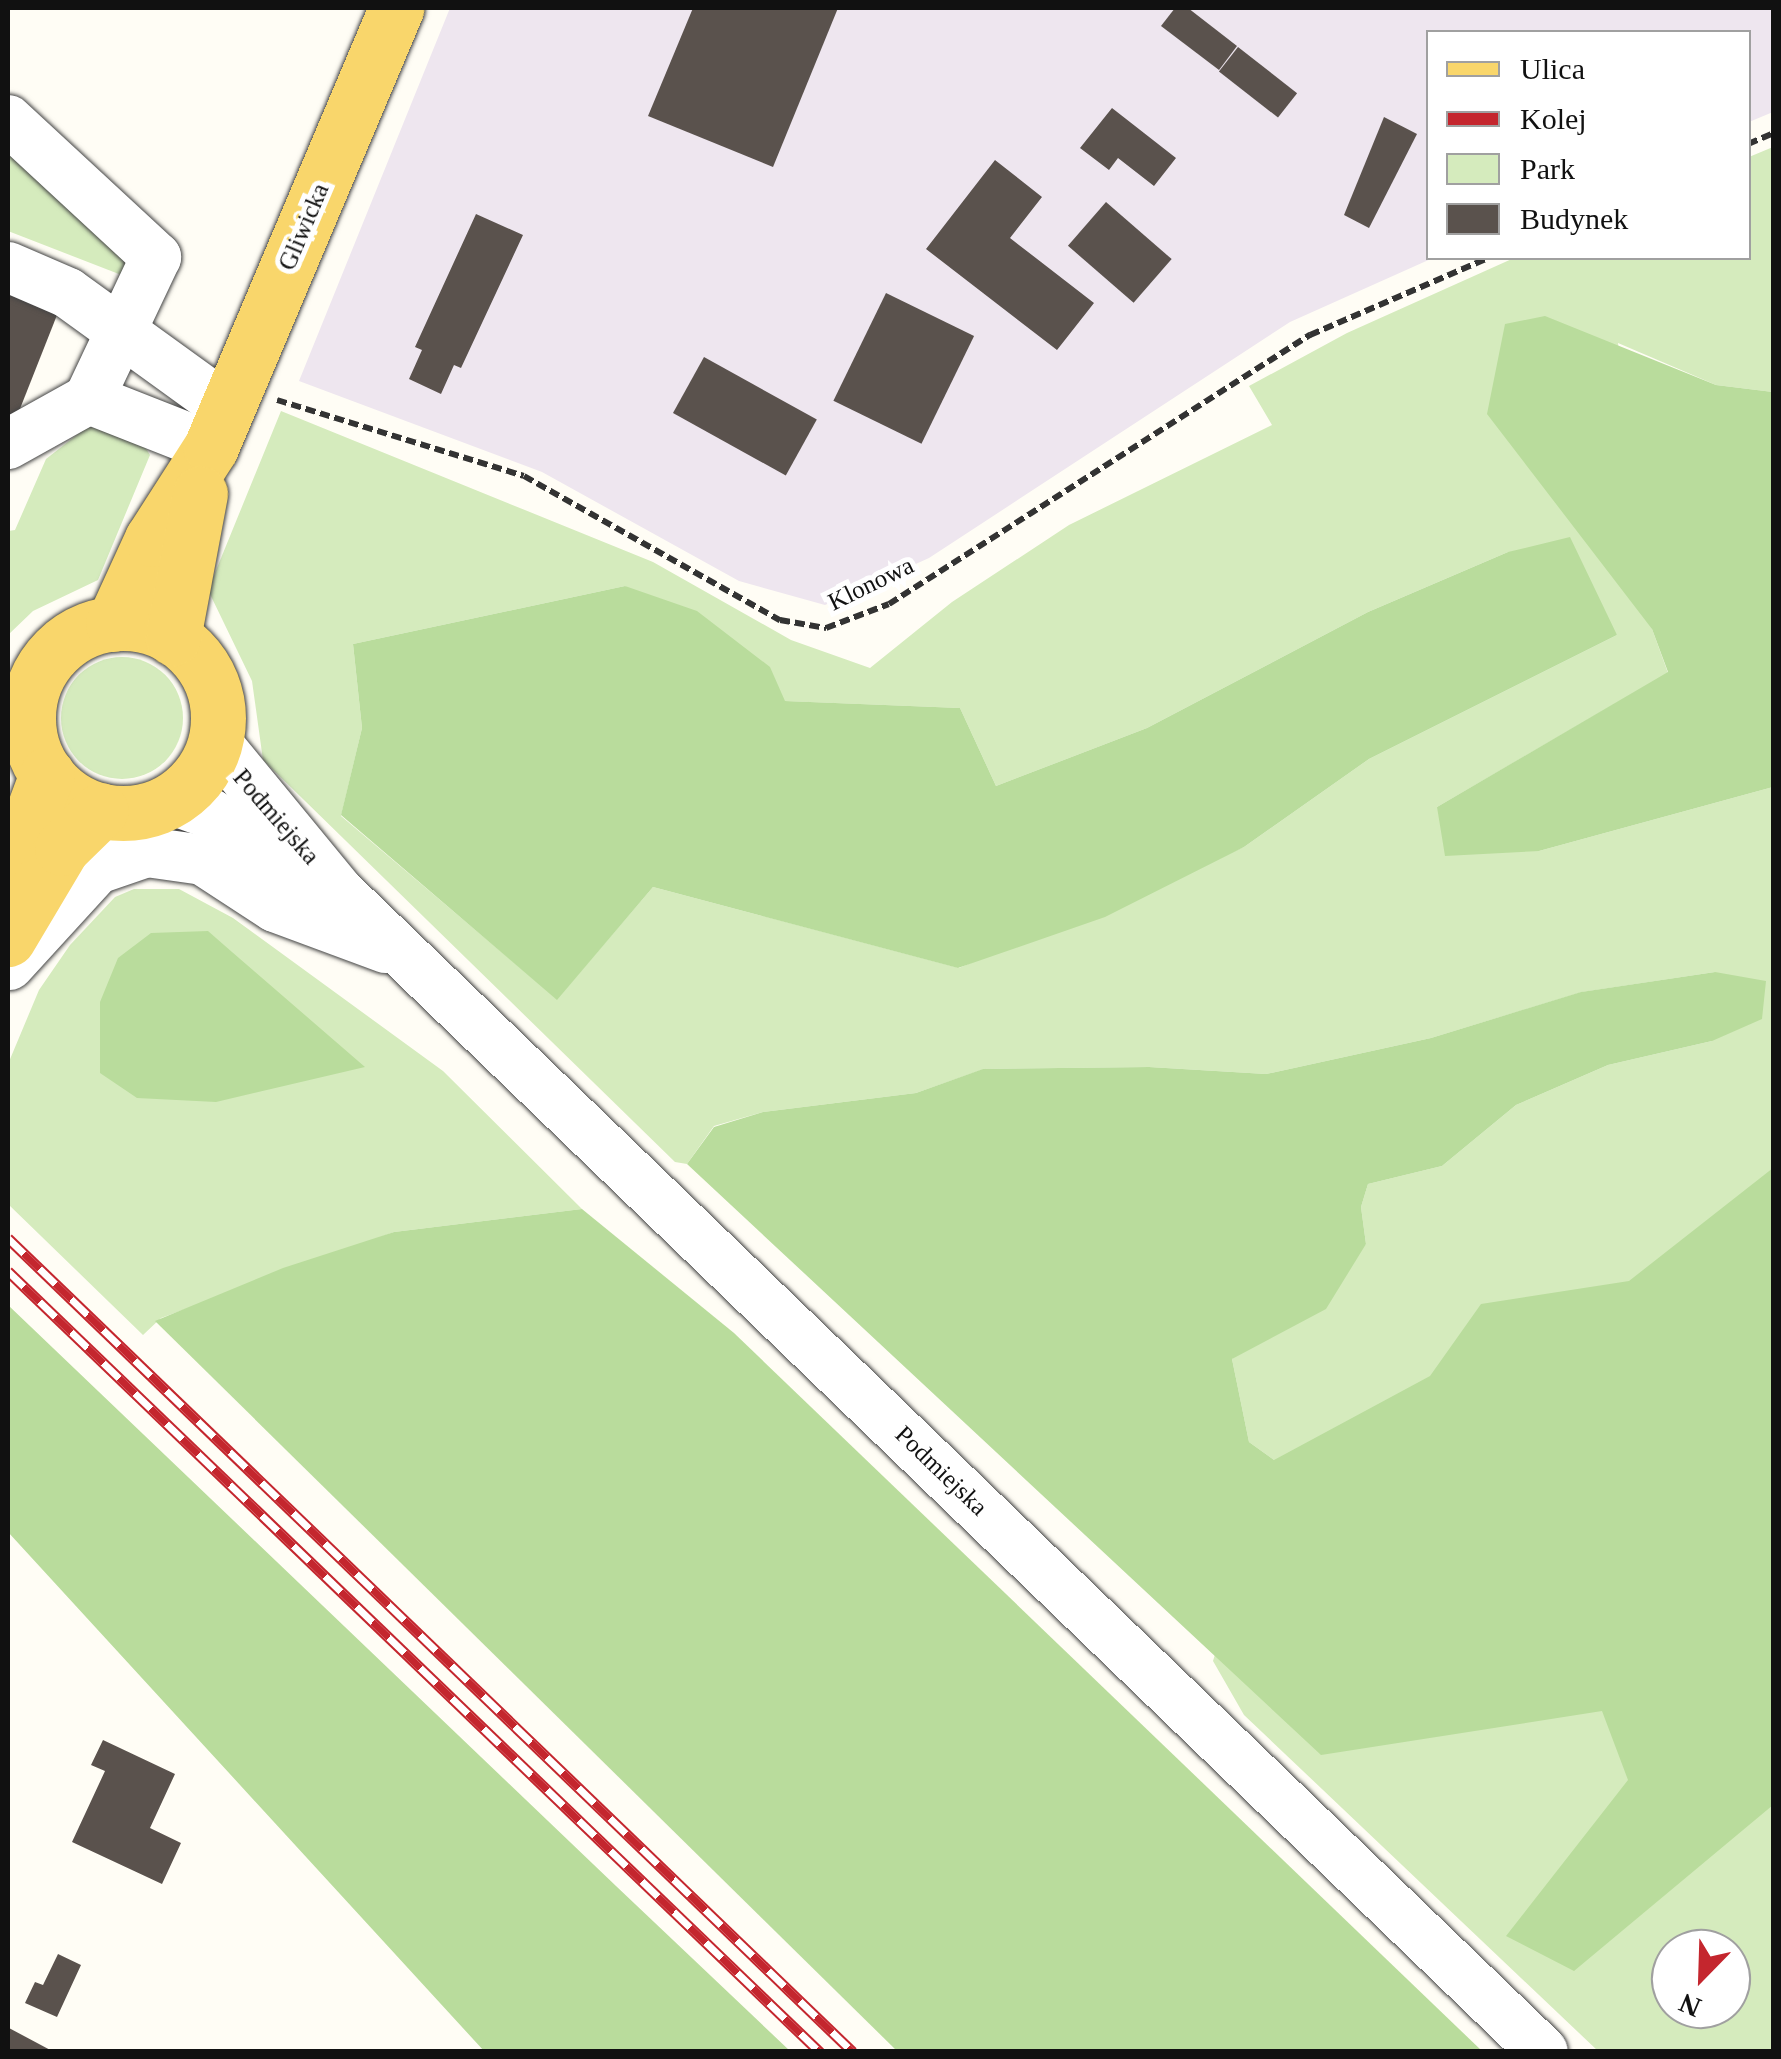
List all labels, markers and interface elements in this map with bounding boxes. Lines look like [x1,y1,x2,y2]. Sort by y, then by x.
legend [1426,30,1751,260]
text: Ulica [1520,52,1585,85]
text: Kolej [1520,102,1587,135]
text: Park [1520,152,1575,185]
street label: Gliwicka [272,179,336,275]
text: Budynek [1520,202,1628,235]
street label: Klonowa [823,550,919,618]
street label: Podmiejska [226,763,326,871]
street label: Podmiejska [889,1420,993,1522]
north arrow [1651,1929,1751,2029]
text: N [1675,1987,1705,2023]

